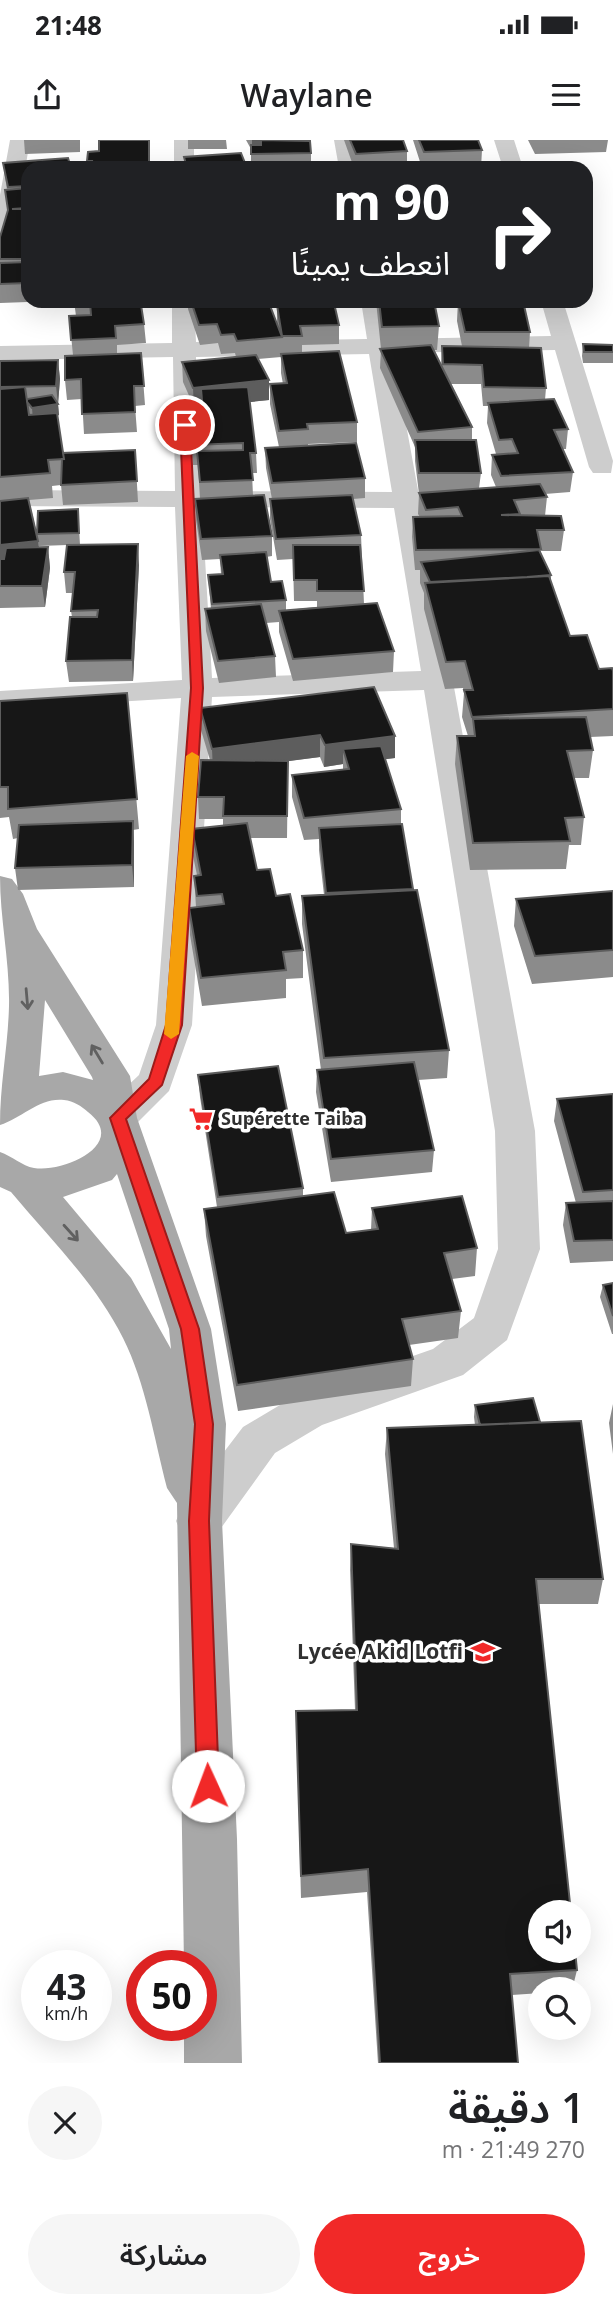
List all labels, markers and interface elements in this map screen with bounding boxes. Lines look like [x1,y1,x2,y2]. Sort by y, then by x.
text: 21:48 [35,7,102,43]
text: Waylane [240,73,373,116]
icon: share [28,76,66,114]
icon: menu [547,76,585,114]
text: 90 m [333,168,450,234]
icon: right [474,189,565,280]
text: انعطف يمينًا [291,241,450,284]
pin [155,395,215,455]
icon: arrive [166,406,204,444]
one-way arrow [21,988,34,1010]
one-way arrow [90,1044,104,1064]
supermarket icon: Supérette Taiba [187,1105,215,1133]
place label: Supérette Taiba [221,1106,364,1130]
one-way arrow [63,1224,80,1241]
place label: Lycée Akid Lotfi [297,1637,463,1665]
school or university icon: Lycée Akid Lotfi [469,1638,497,1666]
position arrow [171,1749,245,1823]
map controls [528,1900,591,2040]
button: sound [528,1900,591,1963]
speed limit sign: 50 [126,1950,217,2041]
text: 43 [46,1963,87,2010]
button: search [528,1977,591,2040]
text: km/h [45,2001,88,2025]
text: 1 دقيقة [448,2078,585,2135]
button: close [28,2086,102,2160]
text: 270 m · 21:49 [442,2133,585,2165]
button: مشاركة [28,2214,300,2294]
button: خروج [314,2214,585,2294]

